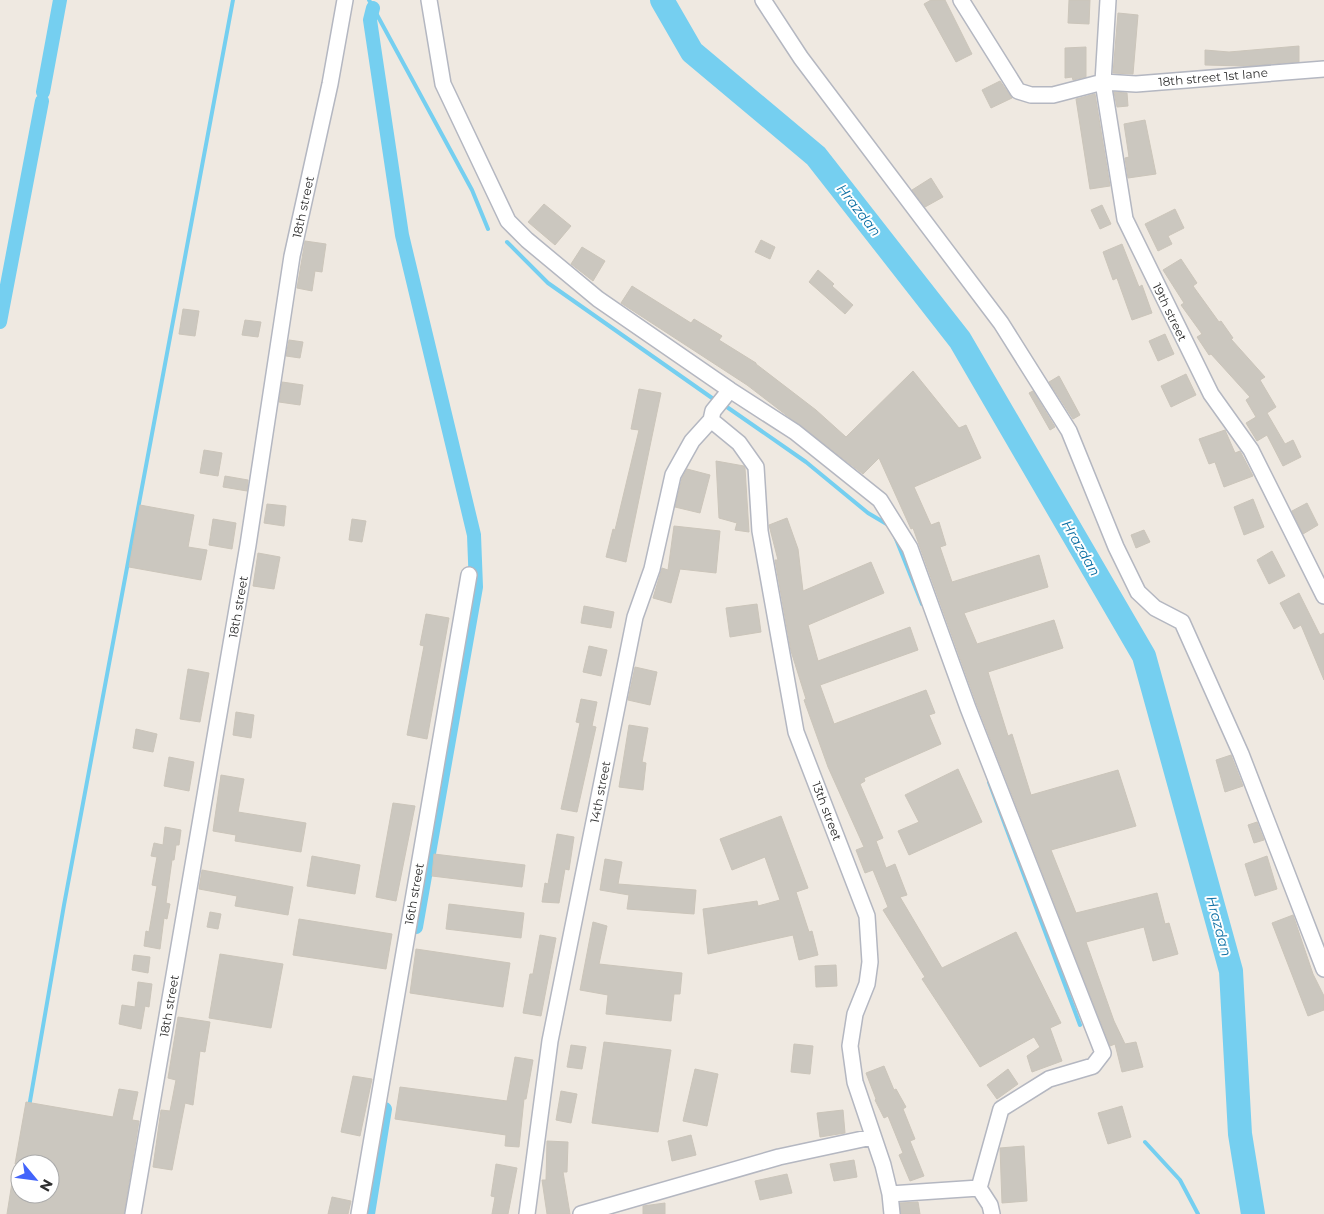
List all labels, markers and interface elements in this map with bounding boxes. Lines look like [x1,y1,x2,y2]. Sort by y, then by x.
street label: 18th street 1st lane [1158,65,1268,89]
street label: 18th street [289,175,317,239]
water label: Hrazdan [833,180,885,240]
street label: 19th street [1150,281,1191,344]
water label: Hrazdan [1058,517,1104,579]
street label: 18th street [225,575,251,639]
street label: 14th street [587,759,613,824]
street label: 13th street [809,779,845,843]
street label: 16th street [401,862,427,926]
water label: Hrazdan [1202,894,1236,958]
street label: 18th street [156,974,182,1038]
north arrow [10,1154,60,1204]
text: N [36,1176,57,1195]

